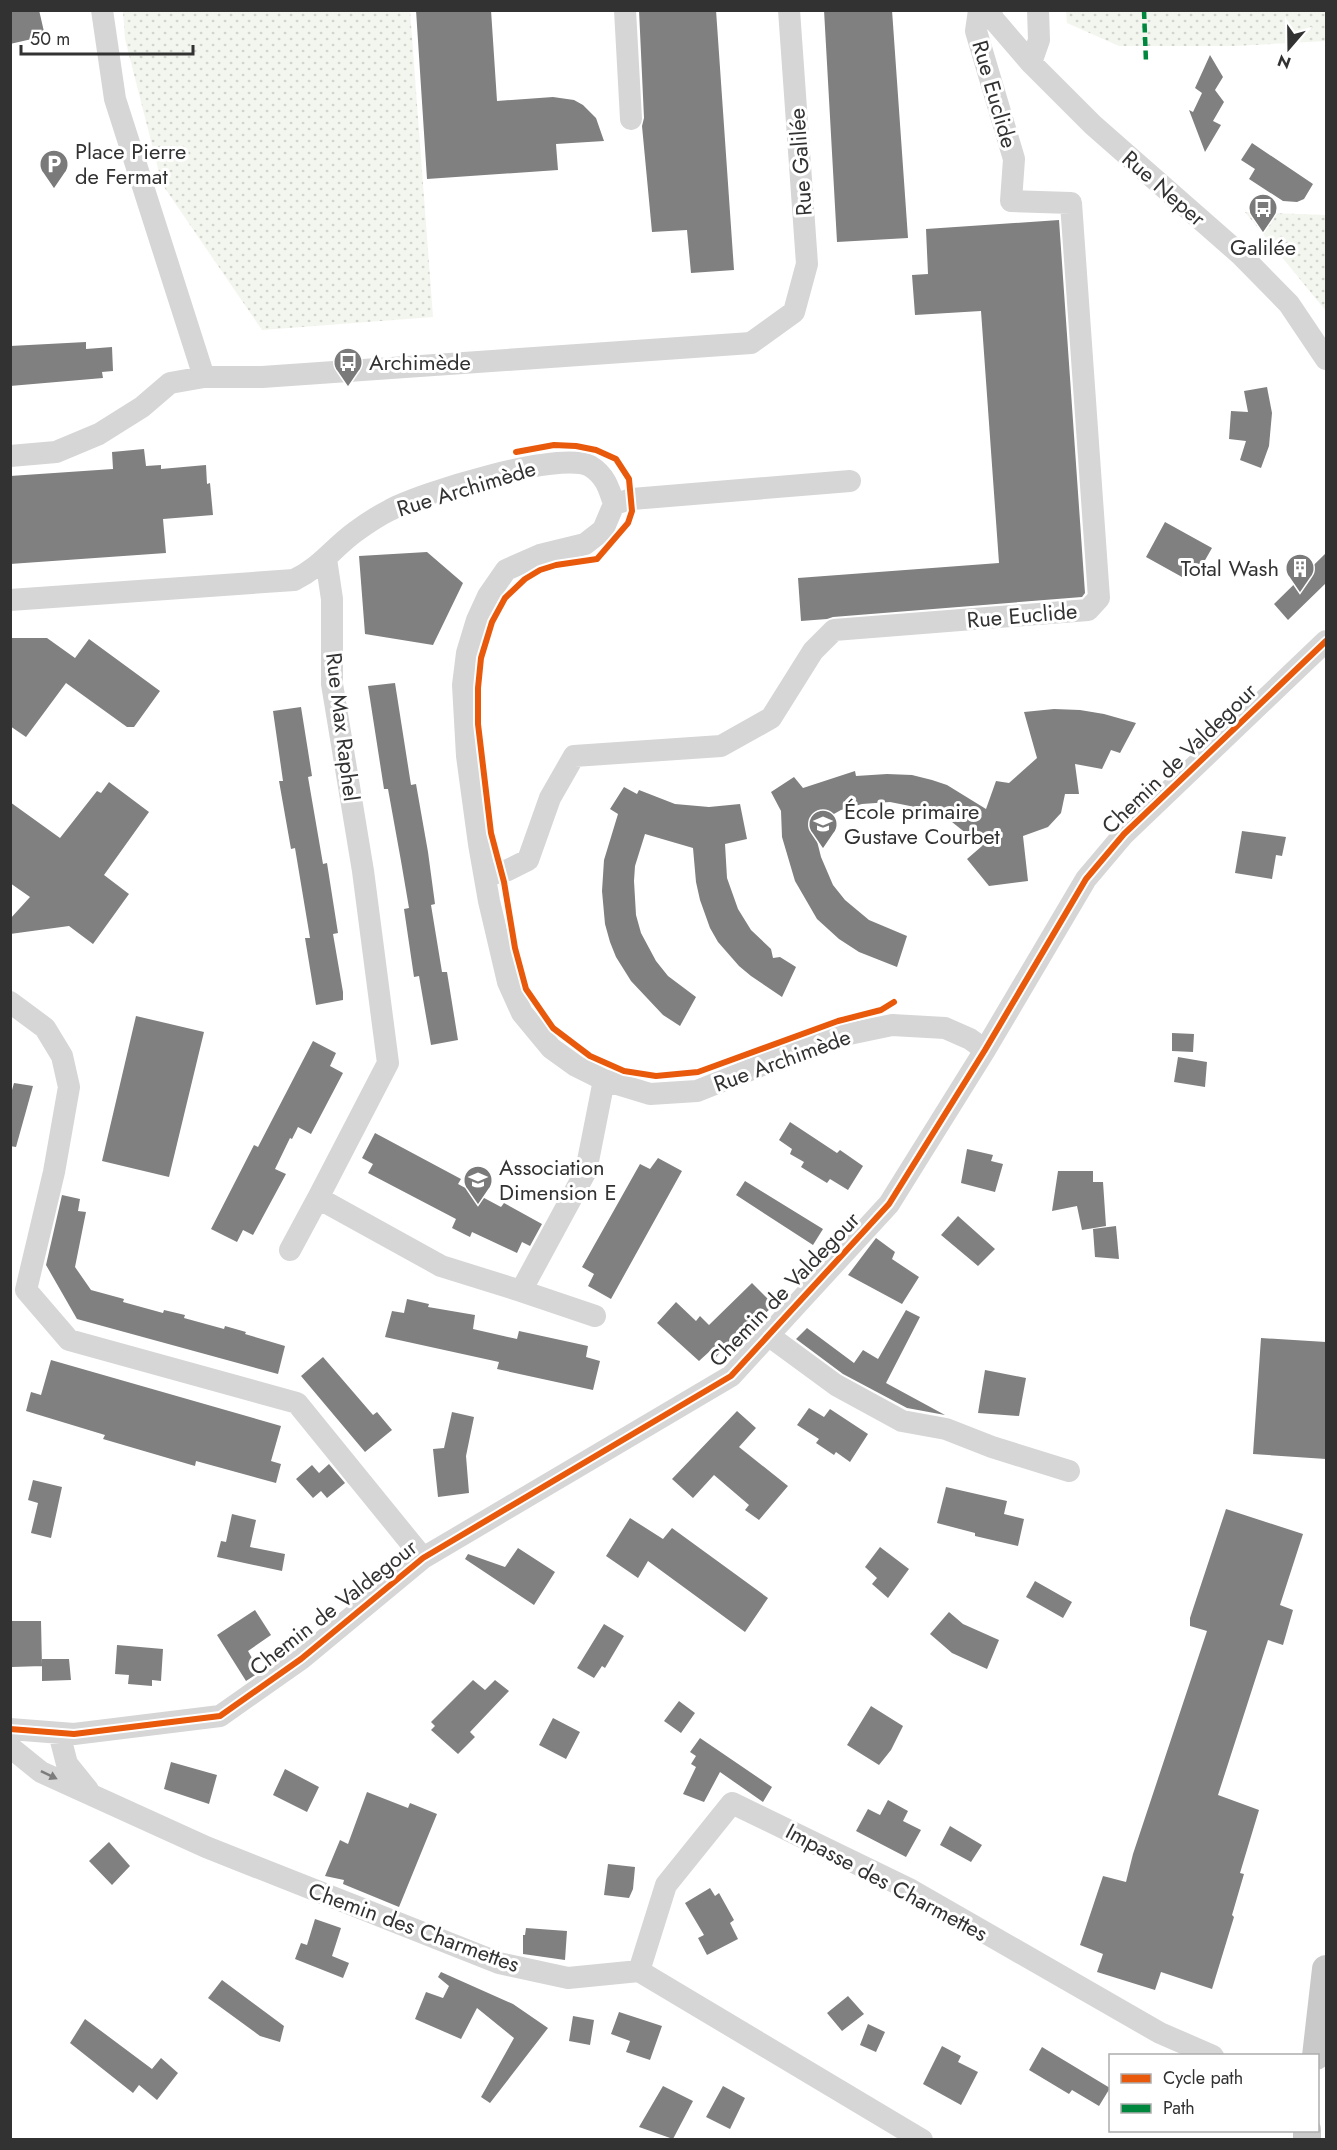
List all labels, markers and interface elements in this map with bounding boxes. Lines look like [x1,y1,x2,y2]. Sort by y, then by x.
scale bar [21,18,194,56]
north arrow [1259,18,1319,78]
text: 50 m [30,26,70,52]
street label: Rue Euclide [964,36,1026,152]
text: N [1274,49,1294,75]
street label: Rue Galilée [780,107,820,217]
place label: Place Pierre de Fermat [75,135,186,192]
street label: Rue Neper [1115,143,1213,234]
parking icon: Place Pierre de Fermat [38,148,70,190]
bus stop icon: Galilée [1247,192,1279,234]
place label: Galilée [1230,231,1296,263]
bus stop icon: Archimède [332,346,364,388]
place label: Archimède [369,346,471,378]
street label: Rue Archimède [393,452,539,524]
place label: Total Wash [1181,552,1279,584]
building icon: Total Wash [1284,552,1316,594]
street label: Rue Euclide [966,594,1078,636]
street label: Rue Max Raphel [318,651,368,803]
street label: Chemin de Valdegour [1094,675,1264,841]
place label: École primaire Gustave Courbet [844,795,1001,852]
school or university icon: École primaire Gustave Courbet [807,808,839,850]
street label: Rue Archimède [709,1020,855,1100]
place label: Association Dimension E [499,1151,617,1208]
school or university icon: Association Dimension E [462,1164,494,1206]
street label: Chemin de Valdegour [701,1204,867,1374]
street label: Chemin de Valdegour [242,1531,424,1683]
one-way arrow [41,1771,58,1780]
street label: Impasse des Charmettes [780,1815,994,1949]
street label: Chemin des Charmettes [304,1874,524,1980]
legend [1109,2054,1319,2132]
text: Cycle path [1163,2065,1243,2091]
text: Path [1163,2095,1195,2121]

